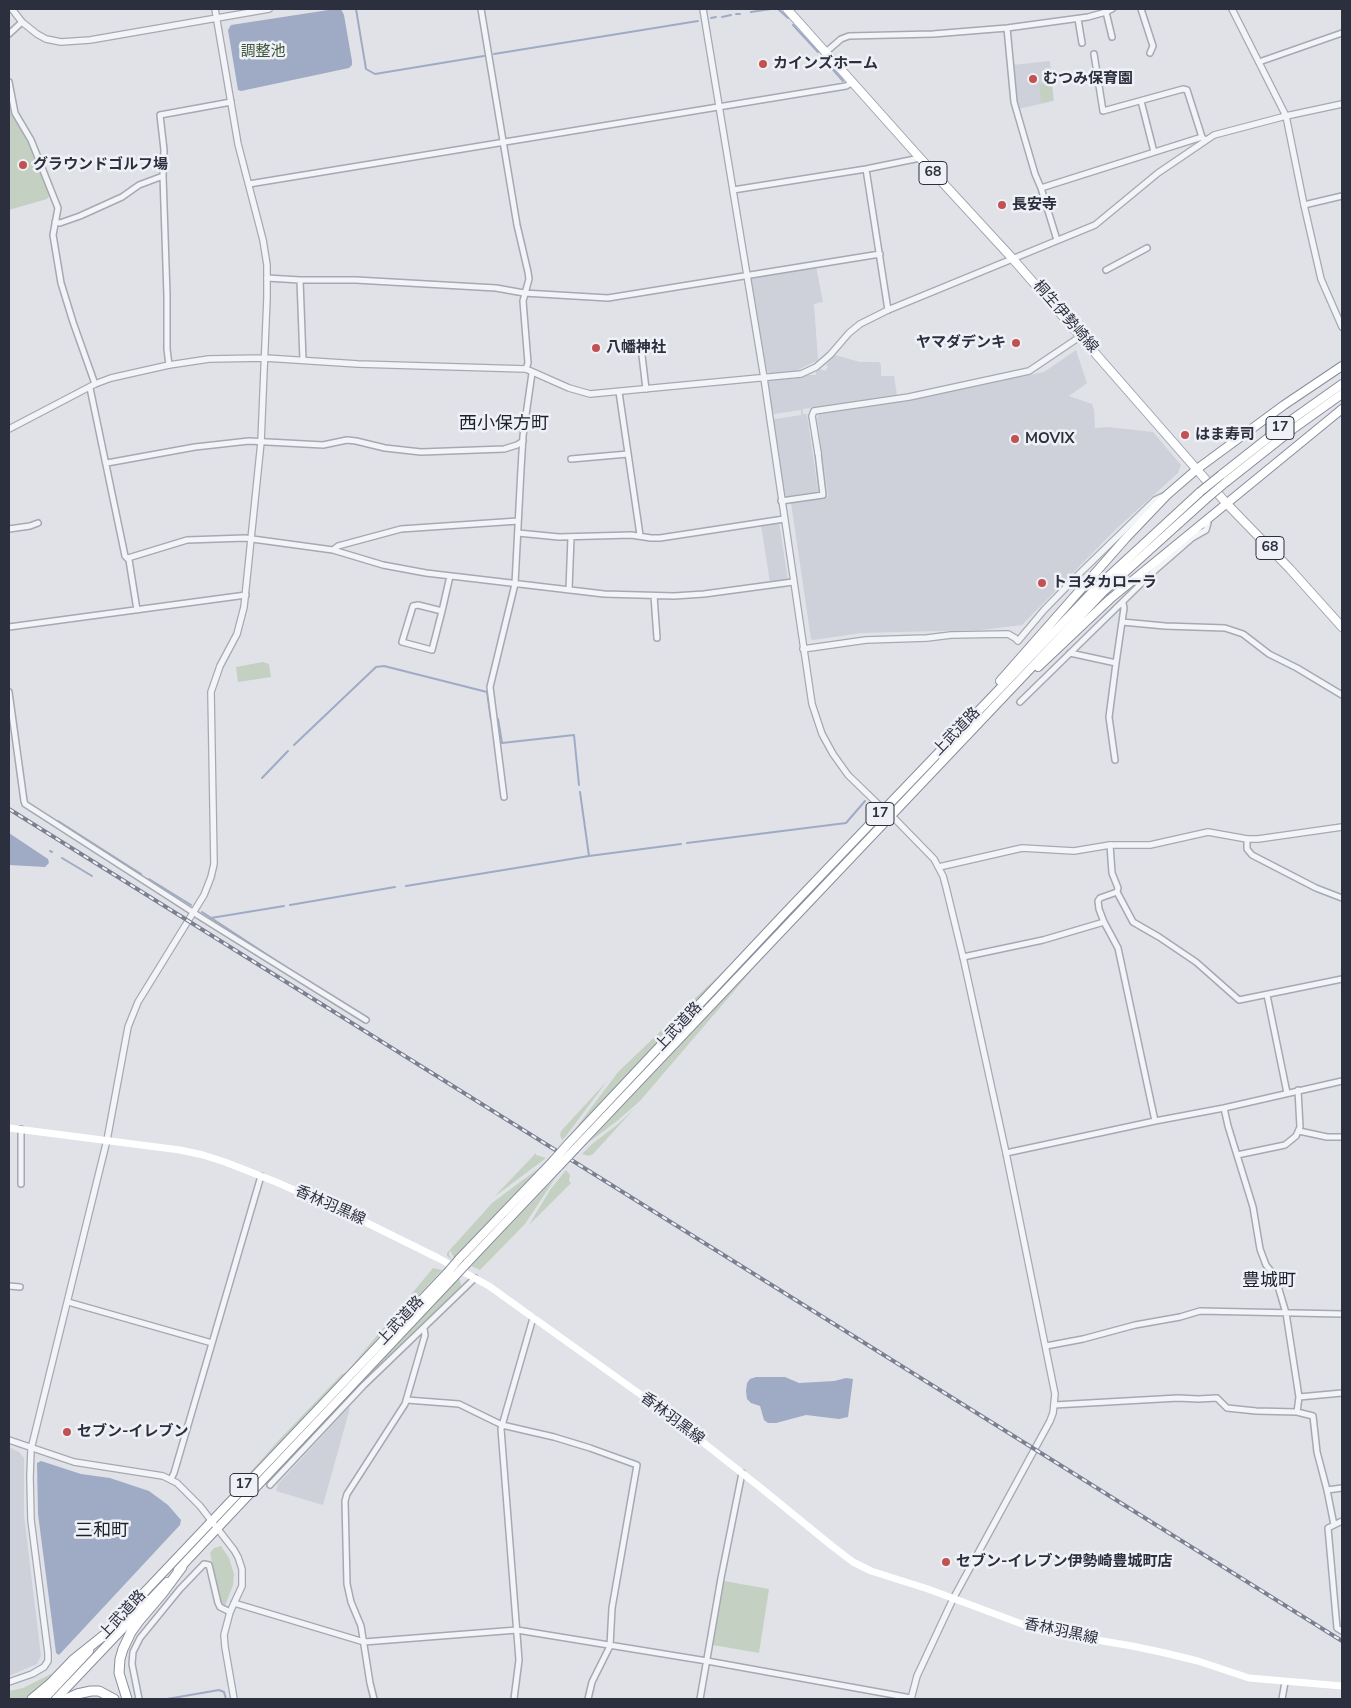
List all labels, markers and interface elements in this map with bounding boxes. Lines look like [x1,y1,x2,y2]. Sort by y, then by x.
park label: 調整池 [241,43,285,61]
place label: カインズホーム [773,55,878,73]
marker: カインズホーム [757,58,769,70]
place label: むつみ保育園 [1043,70,1133,88]
marker: むつみ保育園 [1027,73,1039,85]
place label: グラウンドゴルフ場 [33,156,168,174]
marker: グラウンドゴルフ場 [17,159,29,171]
road number: 68 [919,162,947,184]
place label: 長安寺 [1012,196,1057,214]
marker: 長安寺 [996,199,1008,211]
street label: 桐生伊勢崎線 [1029,277,1101,357]
place label: ヤマダデンキ [916,334,1006,352]
marker: ヤマダデンキ [1010,337,1022,349]
place label: 八幡神社 [606,339,666,357]
marker: 八幡神社 [590,342,602,354]
district label: 西小保方町 [459,414,549,436]
road number: 17 [1266,416,1294,439]
place label: はま寿司 [1195,426,1255,444]
marker: はま寿司 [1179,429,1191,441]
place label: MOVIX [1025,430,1075,448]
marker: MOVIX [1009,433,1021,445]
road number: 68 [1256,536,1284,560]
place label: トヨタカローラ [1052,574,1157,592]
marker: トヨタカローラ [1036,577,1048,589]
street label: 上武道路 [930,704,984,760]
road number: 17 [866,802,894,826]
street label: 上武道路 [652,999,706,1055]
street label: 香林羽黒線 [292,1183,368,1229]
district label: 豊城町 [1242,1271,1296,1293]
street label: 上武道路 [374,1293,428,1349]
street label: 香林羽黒線 [637,1389,707,1449]
place label: セブン-イレブン [77,1423,189,1441]
marker: セブン-イレブン [61,1426,73,1438]
road number: 17 [230,1474,258,1496]
district label: 三和町 [75,1521,129,1543]
place label: セブン-イレブン伊勢崎豊城町店 [956,1553,1173,1571]
marker: セブン-イレブン伊勢崎豊城町店 [940,1556,952,1568]
street label: 上武道路 [96,1587,150,1643]
street label: 香林羽黒線 [1022,1615,1100,1649]

